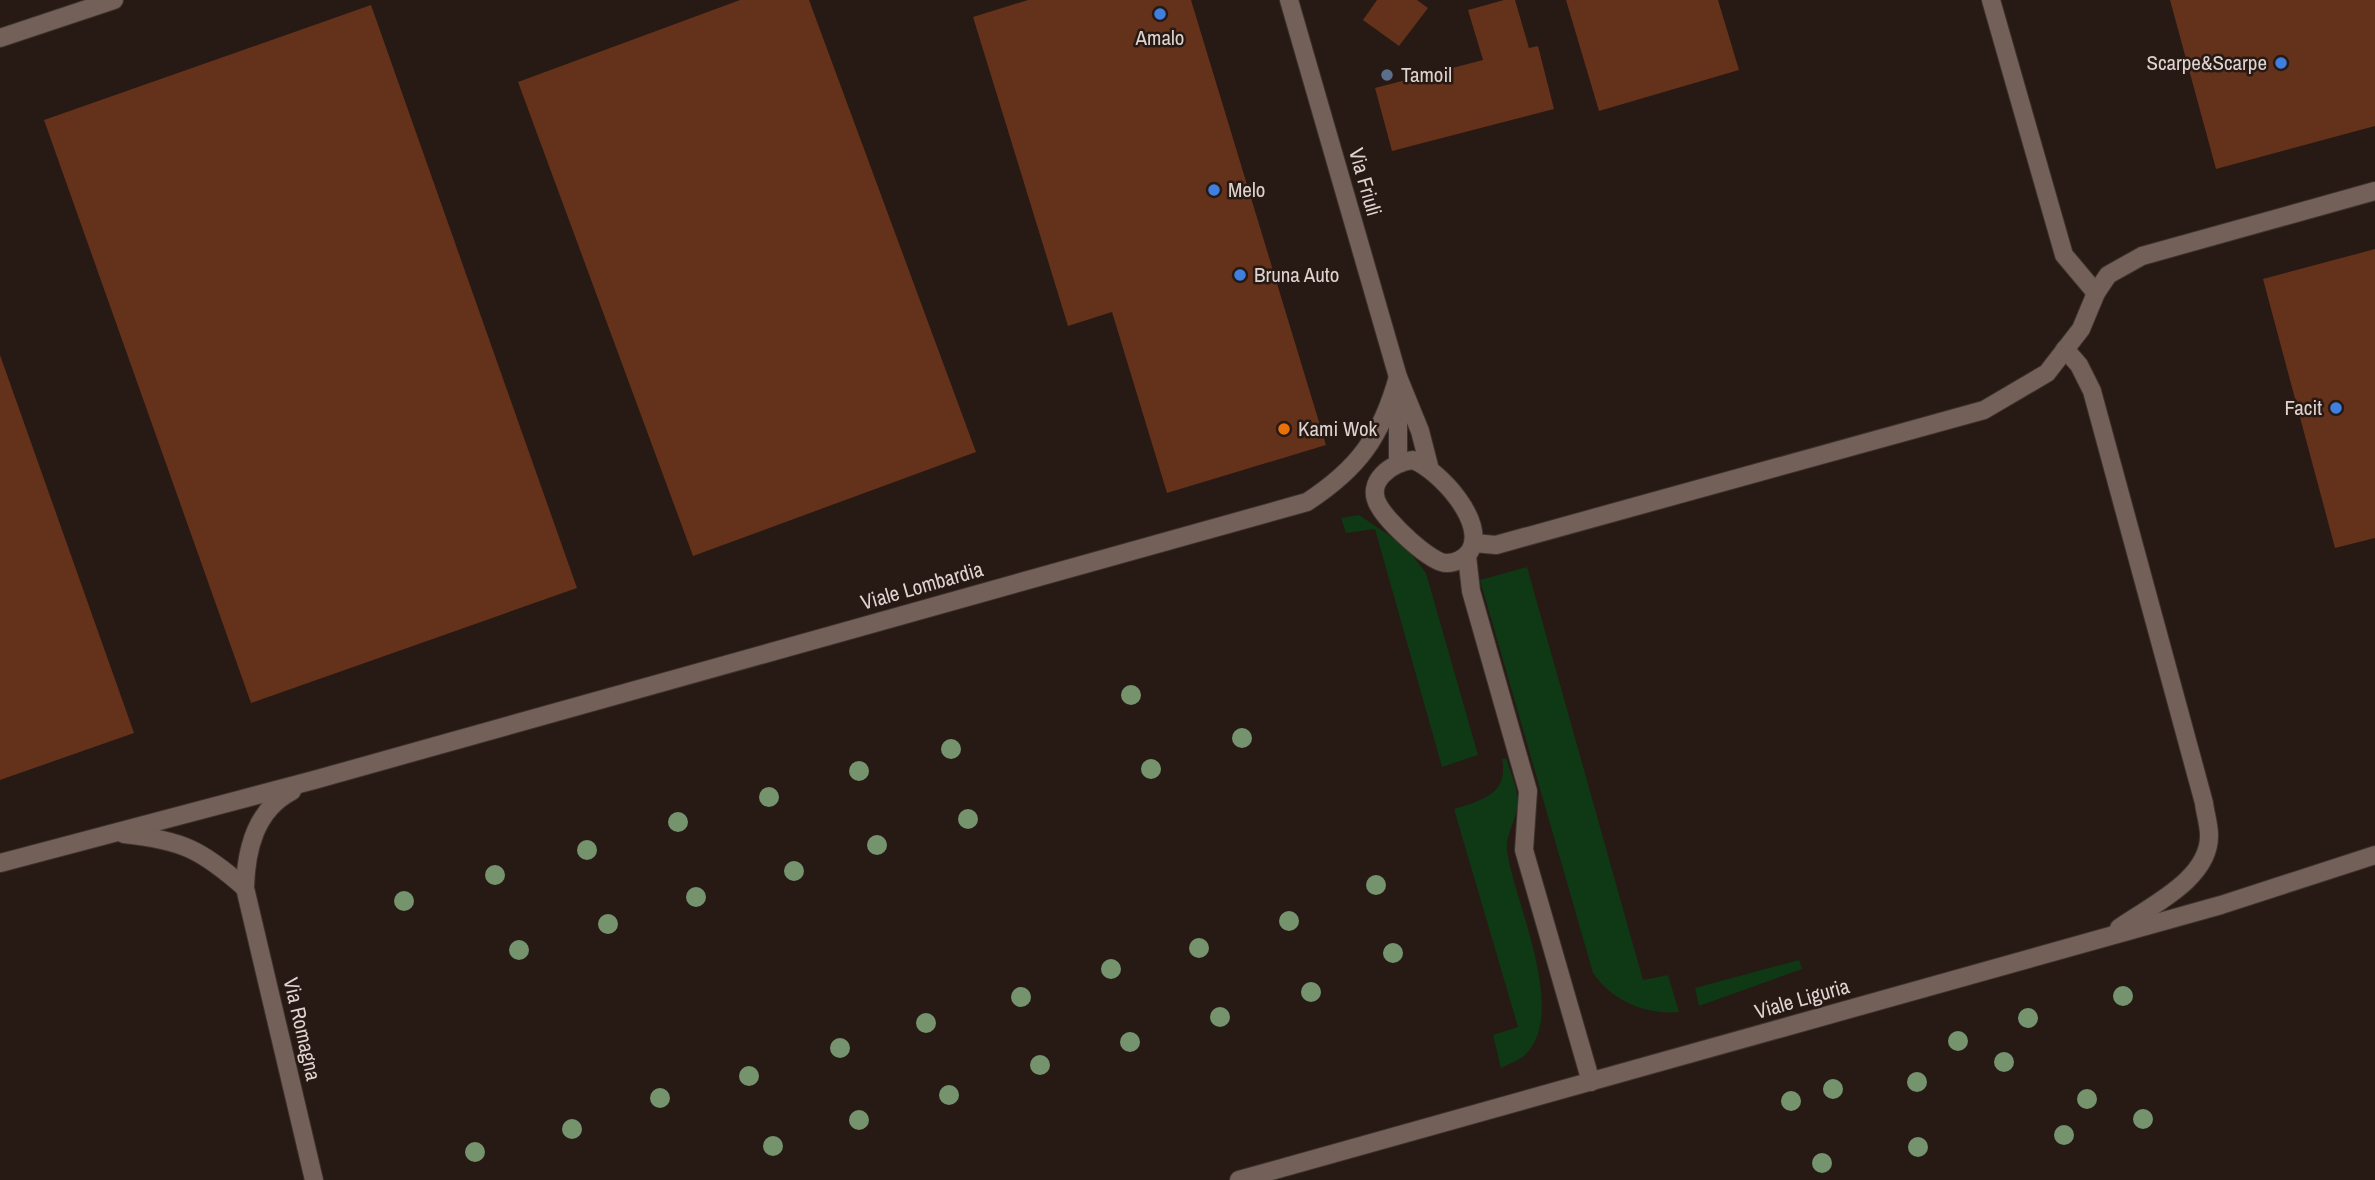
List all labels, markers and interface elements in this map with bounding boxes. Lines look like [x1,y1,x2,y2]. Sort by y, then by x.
marker: Amalo [1152,6,1168,22]
place label: Amalo [1135,23,1184,52]
place label: Scarpe&Scarpe [2146,48,2267,77]
marker: Scarpe&Scarpe [2273,55,2289,71]
place label: Tamoil [1401,60,1452,89]
marker: Tamoil [1379,67,1395,83]
street label: Via Friuli [1342,144,1389,219]
place label: Melo [1228,175,1265,204]
marker: Melo [1206,182,1222,198]
place label: Bruna Auto [1254,260,1339,289]
marker: Bruna Auto [1232,267,1248,283]
place label: Facit [2285,393,2322,422]
marker: Facit [2328,400,2344,416]
place label: Kami Wok [1298,414,1378,443]
marker: Kami Wok [1276,421,1292,437]
street label: Viale Lombardia [857,554,987,617]
street label: Viale Liguria [1751,971,1853,1026]
street label: Via Romagna [277,974,329,1084]

